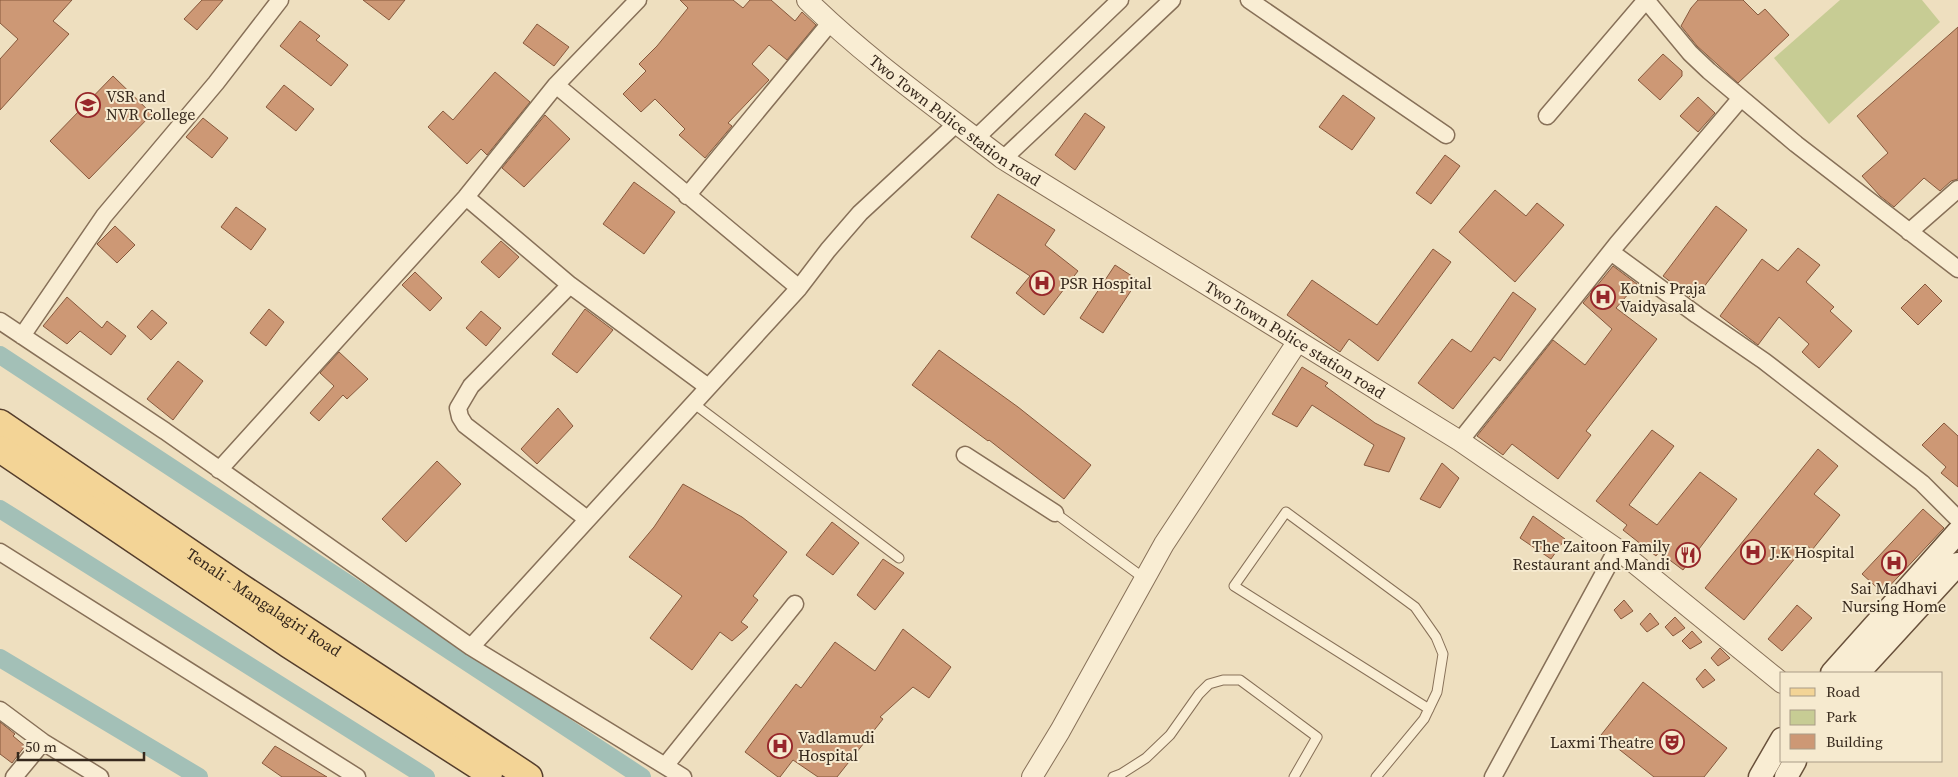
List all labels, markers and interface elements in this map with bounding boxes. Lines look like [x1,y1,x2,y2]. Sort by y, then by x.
street label: Two Town Police station road [865,49,1045,191]
place label: VSR and NVR College [106,85,195,125]
school or university icon: VSR and NVR College [75,92,101,118]
hospital icon: PSR Hospital [1029,270,1055,296]
place label: PSR Hospital [1060,272,1152,294]
street label: Two Town Police station road [1201,275,1390,403]
place label: Kotnis Praja Vaidyasala [1620,277,1707,317]
hospital icon: Kotnis Praja Vaidyasala [1590,284,1616,310]
place label: The Zaitoon Family Restaurant and Mandi [1512,535,1671,575]
hospital icon: J.K Hospital [1740,539,1766,565]
place label: J.K Hospital [1769,541,1855,563]
street label: Tenali - Mangalagiri Road [182,542,346,662]
restaurant icon: The Zaitoon Family Restaurant and Mandi [1675,542,1701,568]
hospital icon: Sai Madhavi Nursing Home [1881,550,1907,576]
place label: Sai Madhavi Nursing Home [1842,577,1946,617]
legend [1780,672,1943,762]
text: Road [1826,681,1860,702]
text: Park [1826,706,1858,727]
place label: Vadlamudi Hospital [798,726,875,766]
theatre icon: Laxmi Theatre [1659,729,1685,755]
scale bar [18,730,144,762]
place label: Laxmi Theatre [1550,731,1654,753]
text: Building [1826,731,1883,752]
hospital icon: Vadlamudi Hospital [767,733,793,759]
text: 50 m [25,736,57,757]

